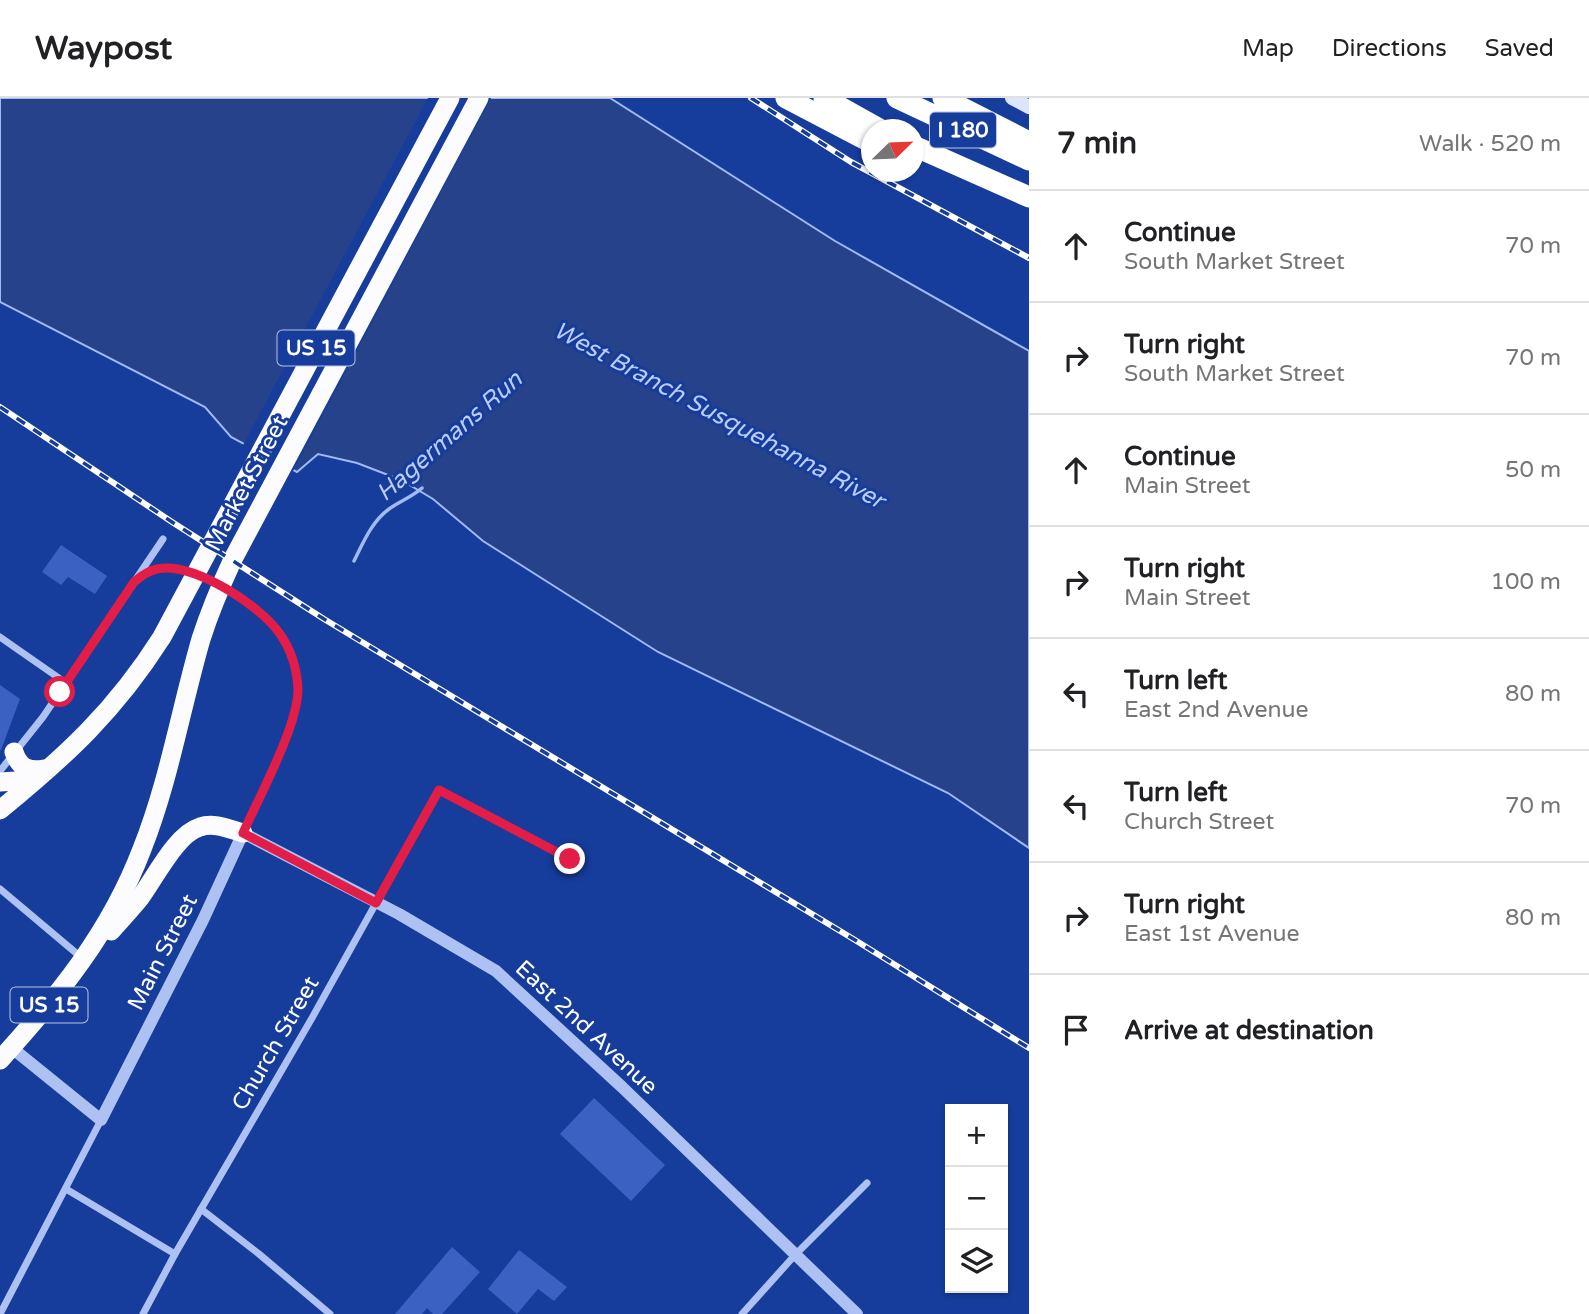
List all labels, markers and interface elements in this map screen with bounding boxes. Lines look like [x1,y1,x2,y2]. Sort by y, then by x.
text: Waypost [35,29,172,68]
text: Map [1242,34,1294,63]
text: Directions [1332,34,1447,63]
text: Saved [1485,34,1554,63]
road number: I 180 [930,112,996,148]
north arrow [861,119,924,182]
text: 7 min [1057,125,1137,162]
text: Walk · 520 m [1419,130,1561,158]
text: Continue [1124,217,1236,248]
icon: ahead [1057,227,1095,265]
text: 70 m [1505,232,1561,260]
text: South Market Street [1124,248,1345,276]
water label: West Branch Susquehanna River [548,316,892,517]
text: Turn right [1124,329,1245,360]
road number: US 15 [278,330,354,366]
icon: right [1057,339,1095,377]
text: 70 m [1505,344,1561,372]
text: South Market Street [1124,360,1345,388]
water label: Hagermans Run [370,364,529,508]
street label: Market Street [199,411,295,556]
text: Continue [1124,441,1236,472]
icon: ahead [1057,451,1095,489]
text: 50 m [1505,456,1561,484]
text: Main Street [1124,472,1251,500]
text: Turn right [1124,553,1245,584]
icon: right [1057,563,1095,601]
text: 100 m [1491,568,1561,596]
text: Main Street [1124,584,1251,612]
text: Turn left [1124,665,1227,696]
icon: left [1057,675,1095,713]
route start [44,676,75,707]
text: 80 m [1505,680,1561,708]
text: East 2nd Avenue [1124,696,1308,724]
text: Turn left [1124,777,1227,808]
icon: left [1057,787,1095,825]
text: 70 m [1505,792,1561,820]
text: Church Street [1124,808,1274,836]
route end [554,843,585,874]
text: Turn right [1124,889,1245,920]
street label: Main Street [122,890,204,1015]
icon: right [1057,899,1095,937]
text: 80 m [1505,904,1561,932]
text: East 1st Avenue [1124,920,1300,948]
street label: East 2nd Avenue [509,955,663,1101]
street label: Church Street [226,971,326,1116]
road number: US 15 [10,988,88,1023]
icon: arrive [1057,1011,1095,1049]
text: Arrive at destination [1124,1015,1374,1046]
map controls [945,1104,1008,1293]
button: + [945,1104,1008,1167]
button: − [945,1167,1008,1230]
button: layers [945,1230,1008,1293]

